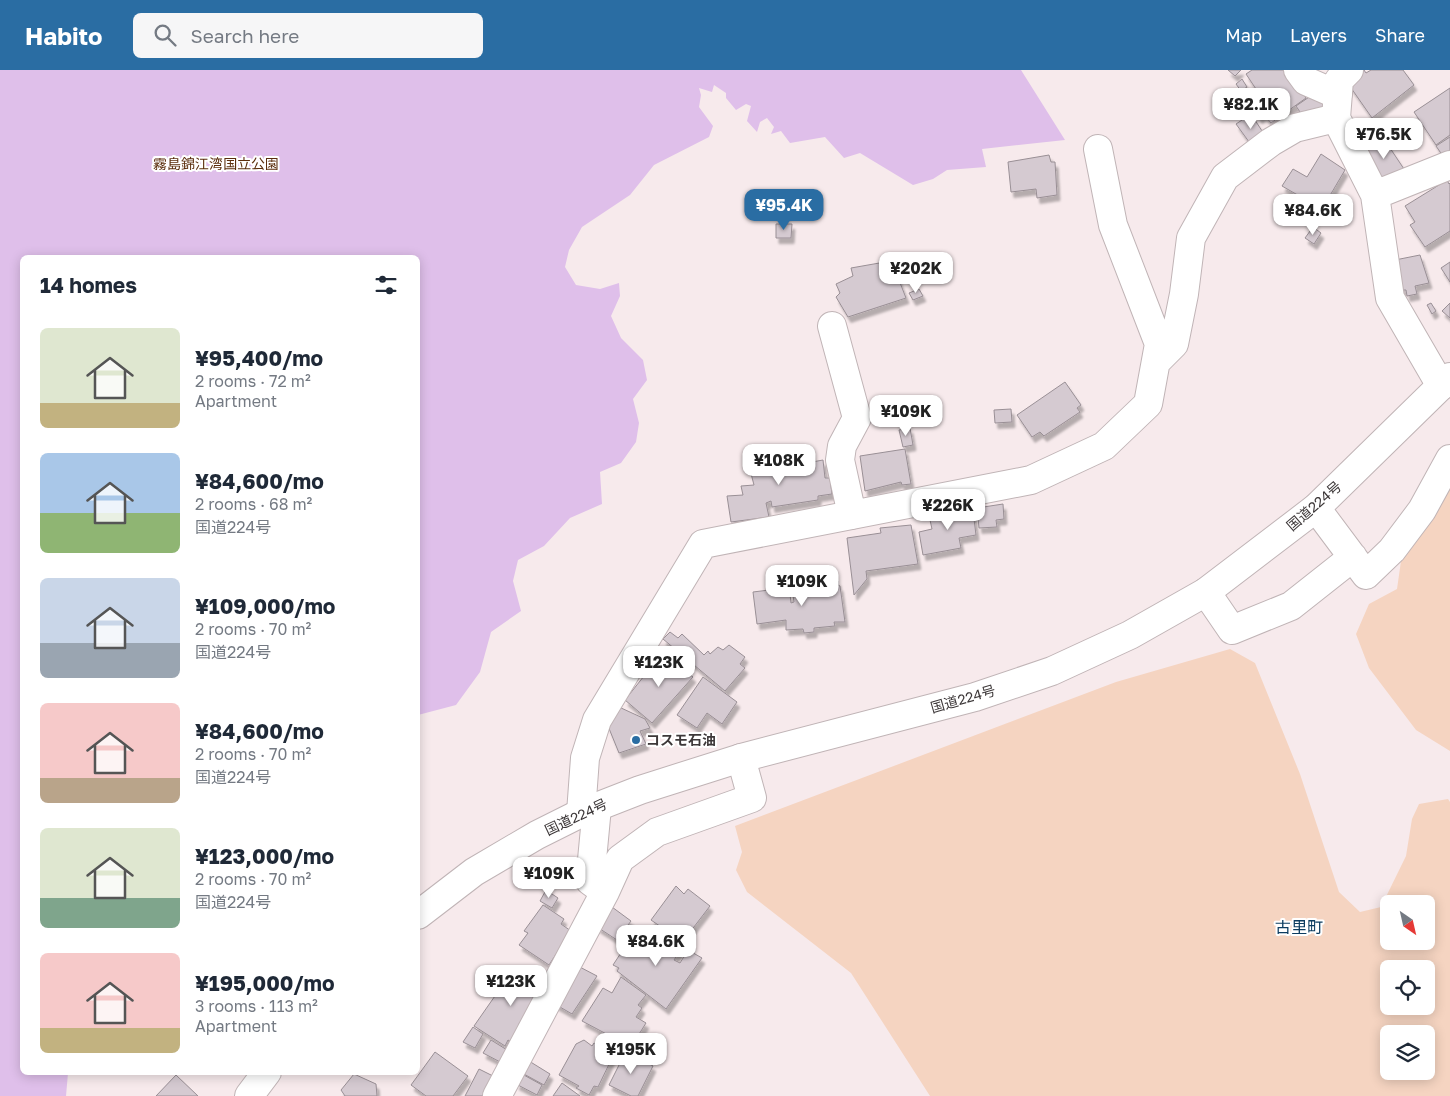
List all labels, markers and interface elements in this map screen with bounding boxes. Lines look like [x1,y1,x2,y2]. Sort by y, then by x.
search box [133,13,483,58]
text: Habito [25,21,103,50]
icon: search [151,21,179,49]
text: Search here [191,24,299,47]
text: Map [1225,24,1262,46]
text: Layers [1290,24,1347,46]
text: Share [1375,24,1425,46]
pin: ¥82.1K [1210,88,1292,130]
text: ¥82.1K [1223,94,1279,114]
pin: ¥76.5K [1343,118,1425,160]
text: ¥76.5K [1356,124,1412,144]
park label: 霧島錦江湾国立公園 [153,155,279,172]
pin: ¥95.4K [743,189,825,231]
pin: ¥84.6K [1272,194,1354,236]
text: ¥95.4K [755,195,813,215]
text: ¥84.6K [1284,200,1342,220]
pin: ¥202K [881,252,951,294]
text: ¥202K [890,258,942,278]
icon: filters [372,271,400,299]
text: 14 homes [40,272,137,298]
text: ¥95,400/mo [195,345,323,371]
icon: home [80,348,140,408]
text: 2 rooms · 72 m² [195,371,311,391]
text: Apartment [195,391,277,411]
pin: ¥109K [871,394,941,437]
text: ¥109K [881,401,931,421]
pin: ¥108K [744,444,814,486]
text: ¥108K [753,450,805,470]
text: ¥84,600/mo [195,468,324,494]
icon: home [80,473,140,533]
street label: 国道224号 [1283,477,1344,534]
pin: ¥226K [913,488,983,531]
text: 2 rooms · 68 m² [195,494,312,514]
text: ¥226K [922,495,974,515]
text: 国道224号 [195,517,271,537]
pin: ¥109K [767,564,837,607]
text: ¥109K [777,571,827,591]
text: ¥109,000/mo [195,593,335,619]
icon: home [80,598,140,658]
text: 2 rooms · 70 m² [195,619,311,639]
text: 国道224号 [195,642,271,662]
pin: ¥123K [624,646,694,688]
text: ¥123K [634,652,684,672]
street label: 国道224号 [928,681,997,716]
text: ¥84,600/mo [195,718,324,744]
icon: home [80,723,140,783]
place label: コスモ石油 [646,731,716,748]
marker: コスモ石油 [630,734,642,746]
text: 2 rooms · 70 m² [195,744,311,764]
text: 国道224号 [195,767,271,787]
street label: 国道224号 [542,795,610,838]
text: ¥123,000/mo [195,843,334,869]
icon: home [80,848,140,908]
pin: ¥109K [514,856,584,899]
text: ¥109K [524,863,574,883]
text: 2 rooms · 70 m² [195,869,311,889]
text: 国道224号 [195,892,271,912]
north arrow [1380,895,1435,950]
map controls [1380,895,1435,1080]
district label: 古里町 [1275,917,1323,937]
pin: ¥84.6K [615,924,697,967]
text: ¥84.6K [627,931,685,951]
button: locate [1380,960,1435,1015]
pin: ¥123K [476,964,546,1007]
text: ¥195,000/mo [195,970,335,996]
text: ¥123K [486,971,536,991]
icon: home [80,973,140,1033]
text: 3 rooms · 113 m² [195,996,318,1016]
text: Apartment [195,1016,277,1036]
button: layers [1380,1025,1435,1080]
pin: ¥195K [596,1032,666,1075]
text: ¥195K [606,1039,656,1059]

